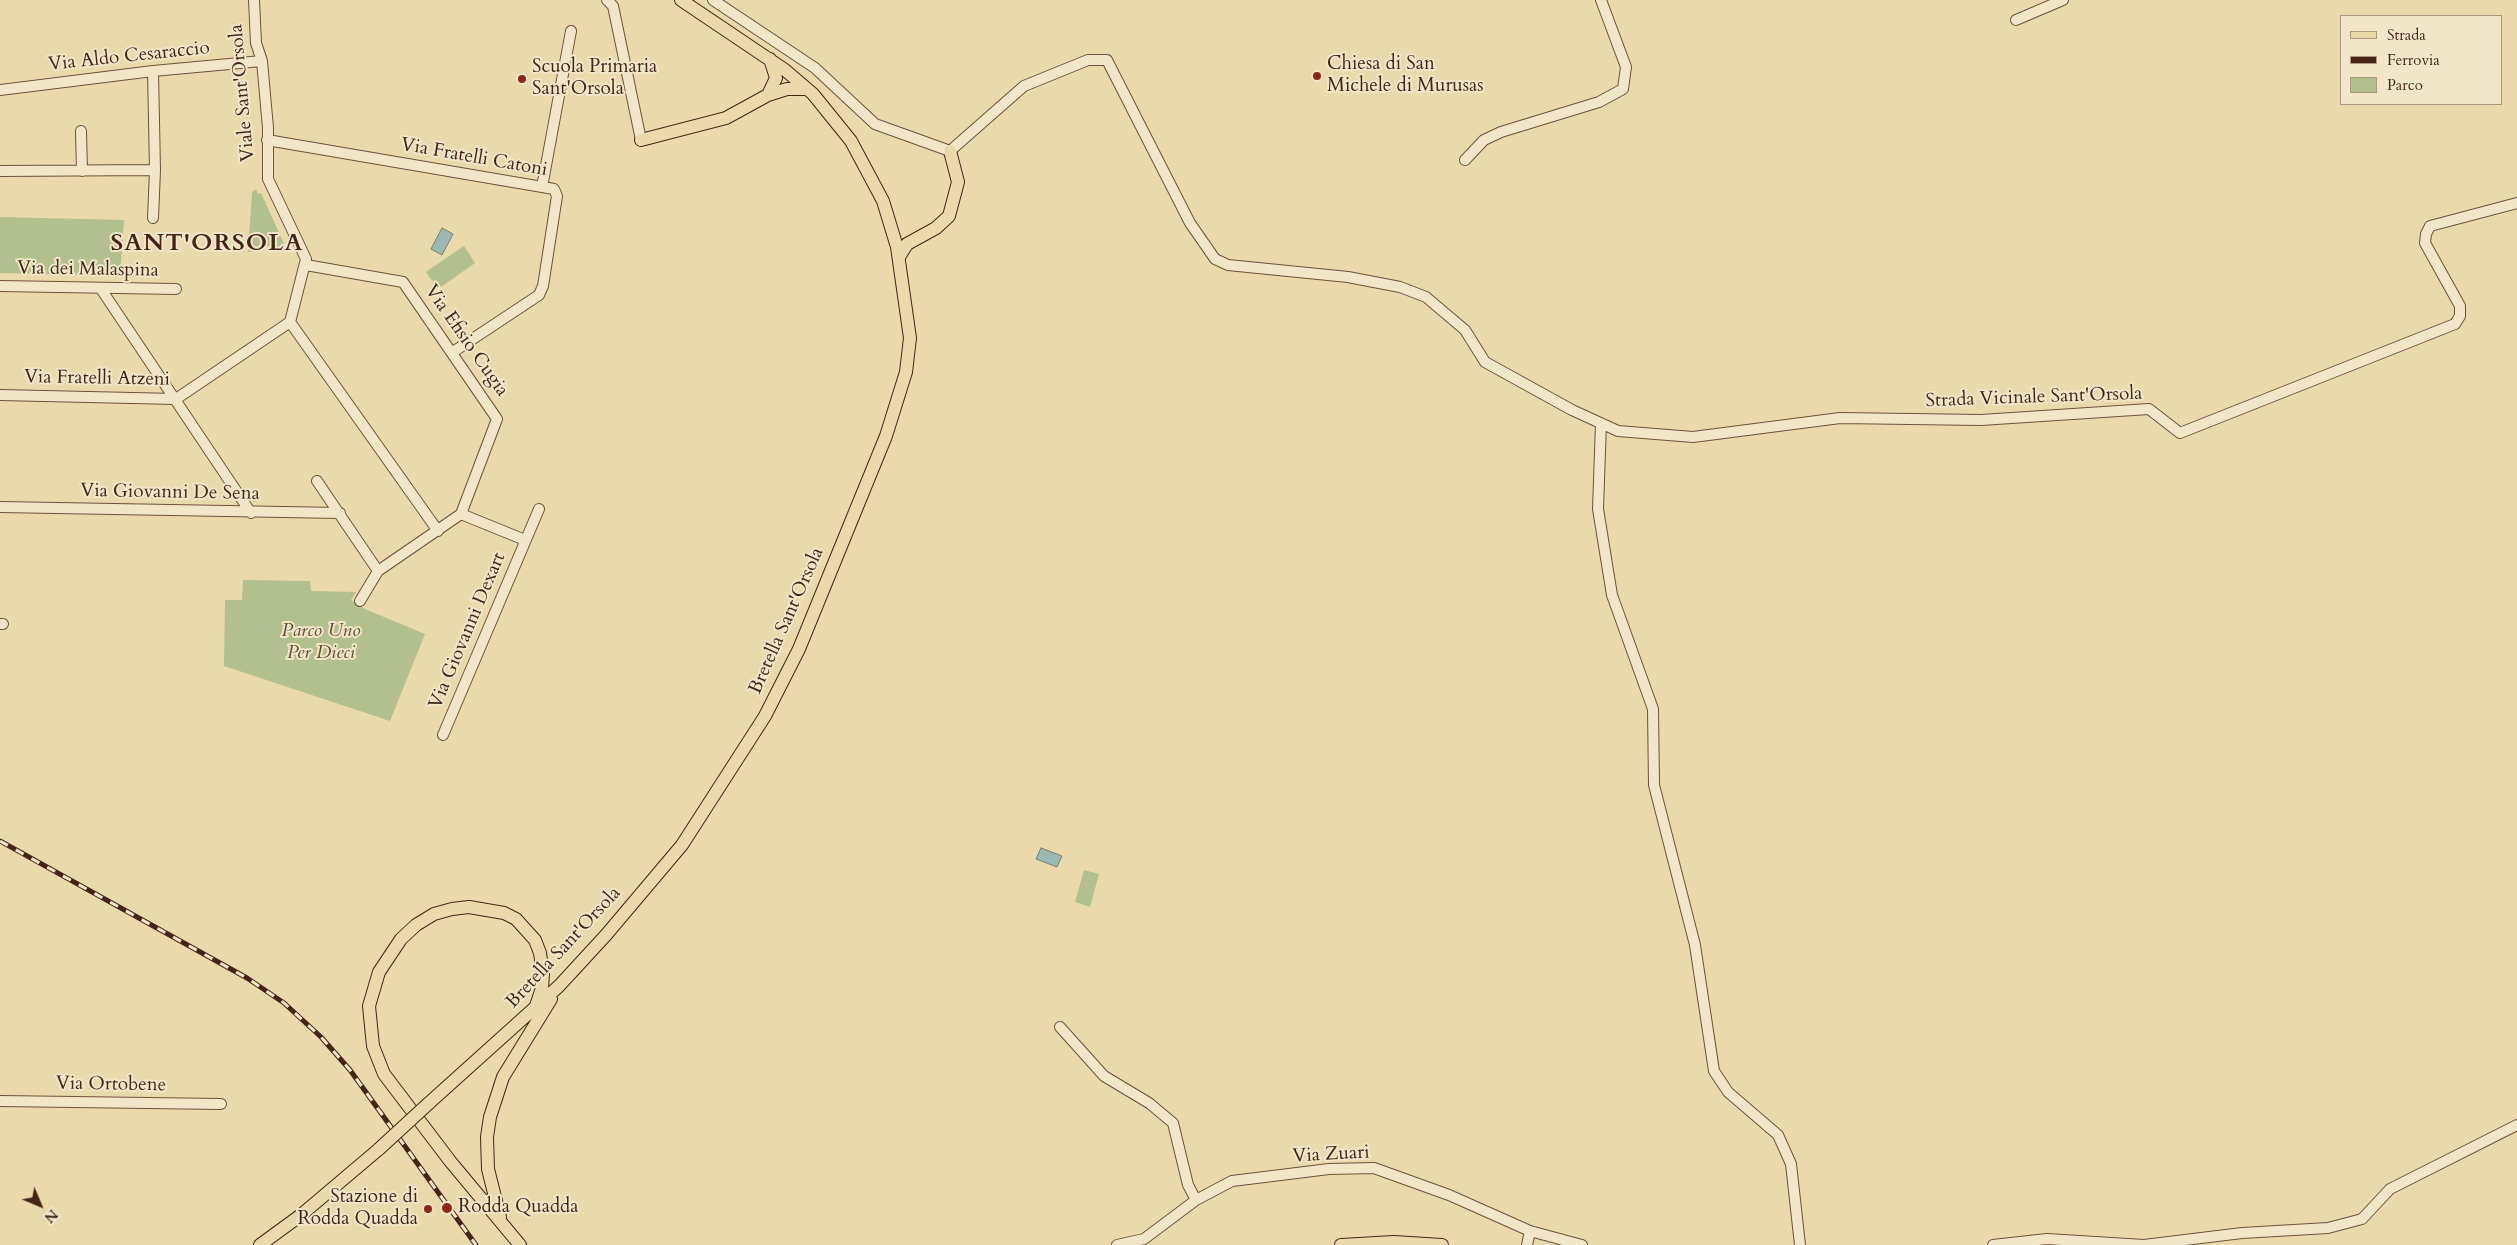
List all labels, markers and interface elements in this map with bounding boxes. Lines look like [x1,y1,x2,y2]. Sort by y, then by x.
legend [2340,15,2502,105]
street label: Viale Sant'Orsola [226,23,260,163]
text: Strada [2387,25,2426,45]
street label: Via Aldo Cesaraccio [47,37,211,77]
text: Ferrovia [2387,50,2440,70]
place label: Chiesa di San Michele di Murusas [1327,54,1484,98]
place label: Scuola Primaria Sant'Orsola [532,57,657,101]
marker: Chiesa di San Michele di Murusas [1311,70,1323,82]
marker: Scuola Primaria Sant'Orsola [516,73,528,85]
text: Parco [2387,75,2423,95]
street label: Via Fratelli Catoni [399,134,549,182]
district label: SANT'ORSOLA [109,230,305,258]
street label: Via dei Malaspina [17,257,159,283]
street label: Via Efisio Cugia [419,281,513,401]
street label: Via Fratelli Atzeni [24,366,170,392]
street label: Strada Vicinale Sant'Orsola [1925,383,2143,413]
street label: Via Giovanni De Sena [80,480,260,506]
street label: Bretella Sant'Orsola [744,544,830,698]
street label: Via Giovanni Dexart [425,549,511,713]
park label: Parco Uno Per Dieci [281,621,361,665]
street label: Bretella Sant'Orsola [502,882,626,1014]
street label: Via Ortobene [56,1073,166,1097]
street label: Via Zuari [1292,1142,1370,1168]
north arrow [15,1180,65,1230]
place label: Stazione di Rodda Quadda [298,1187,418,1231]
place label: Rodda Quadda [458,1197,578,1219]
marker: Rodda Quadda [440,1201,454,1215]
marker: Stazione di Rodda Quadda [422,1203,434,1215]
text: N [40,1205,62,1227]

